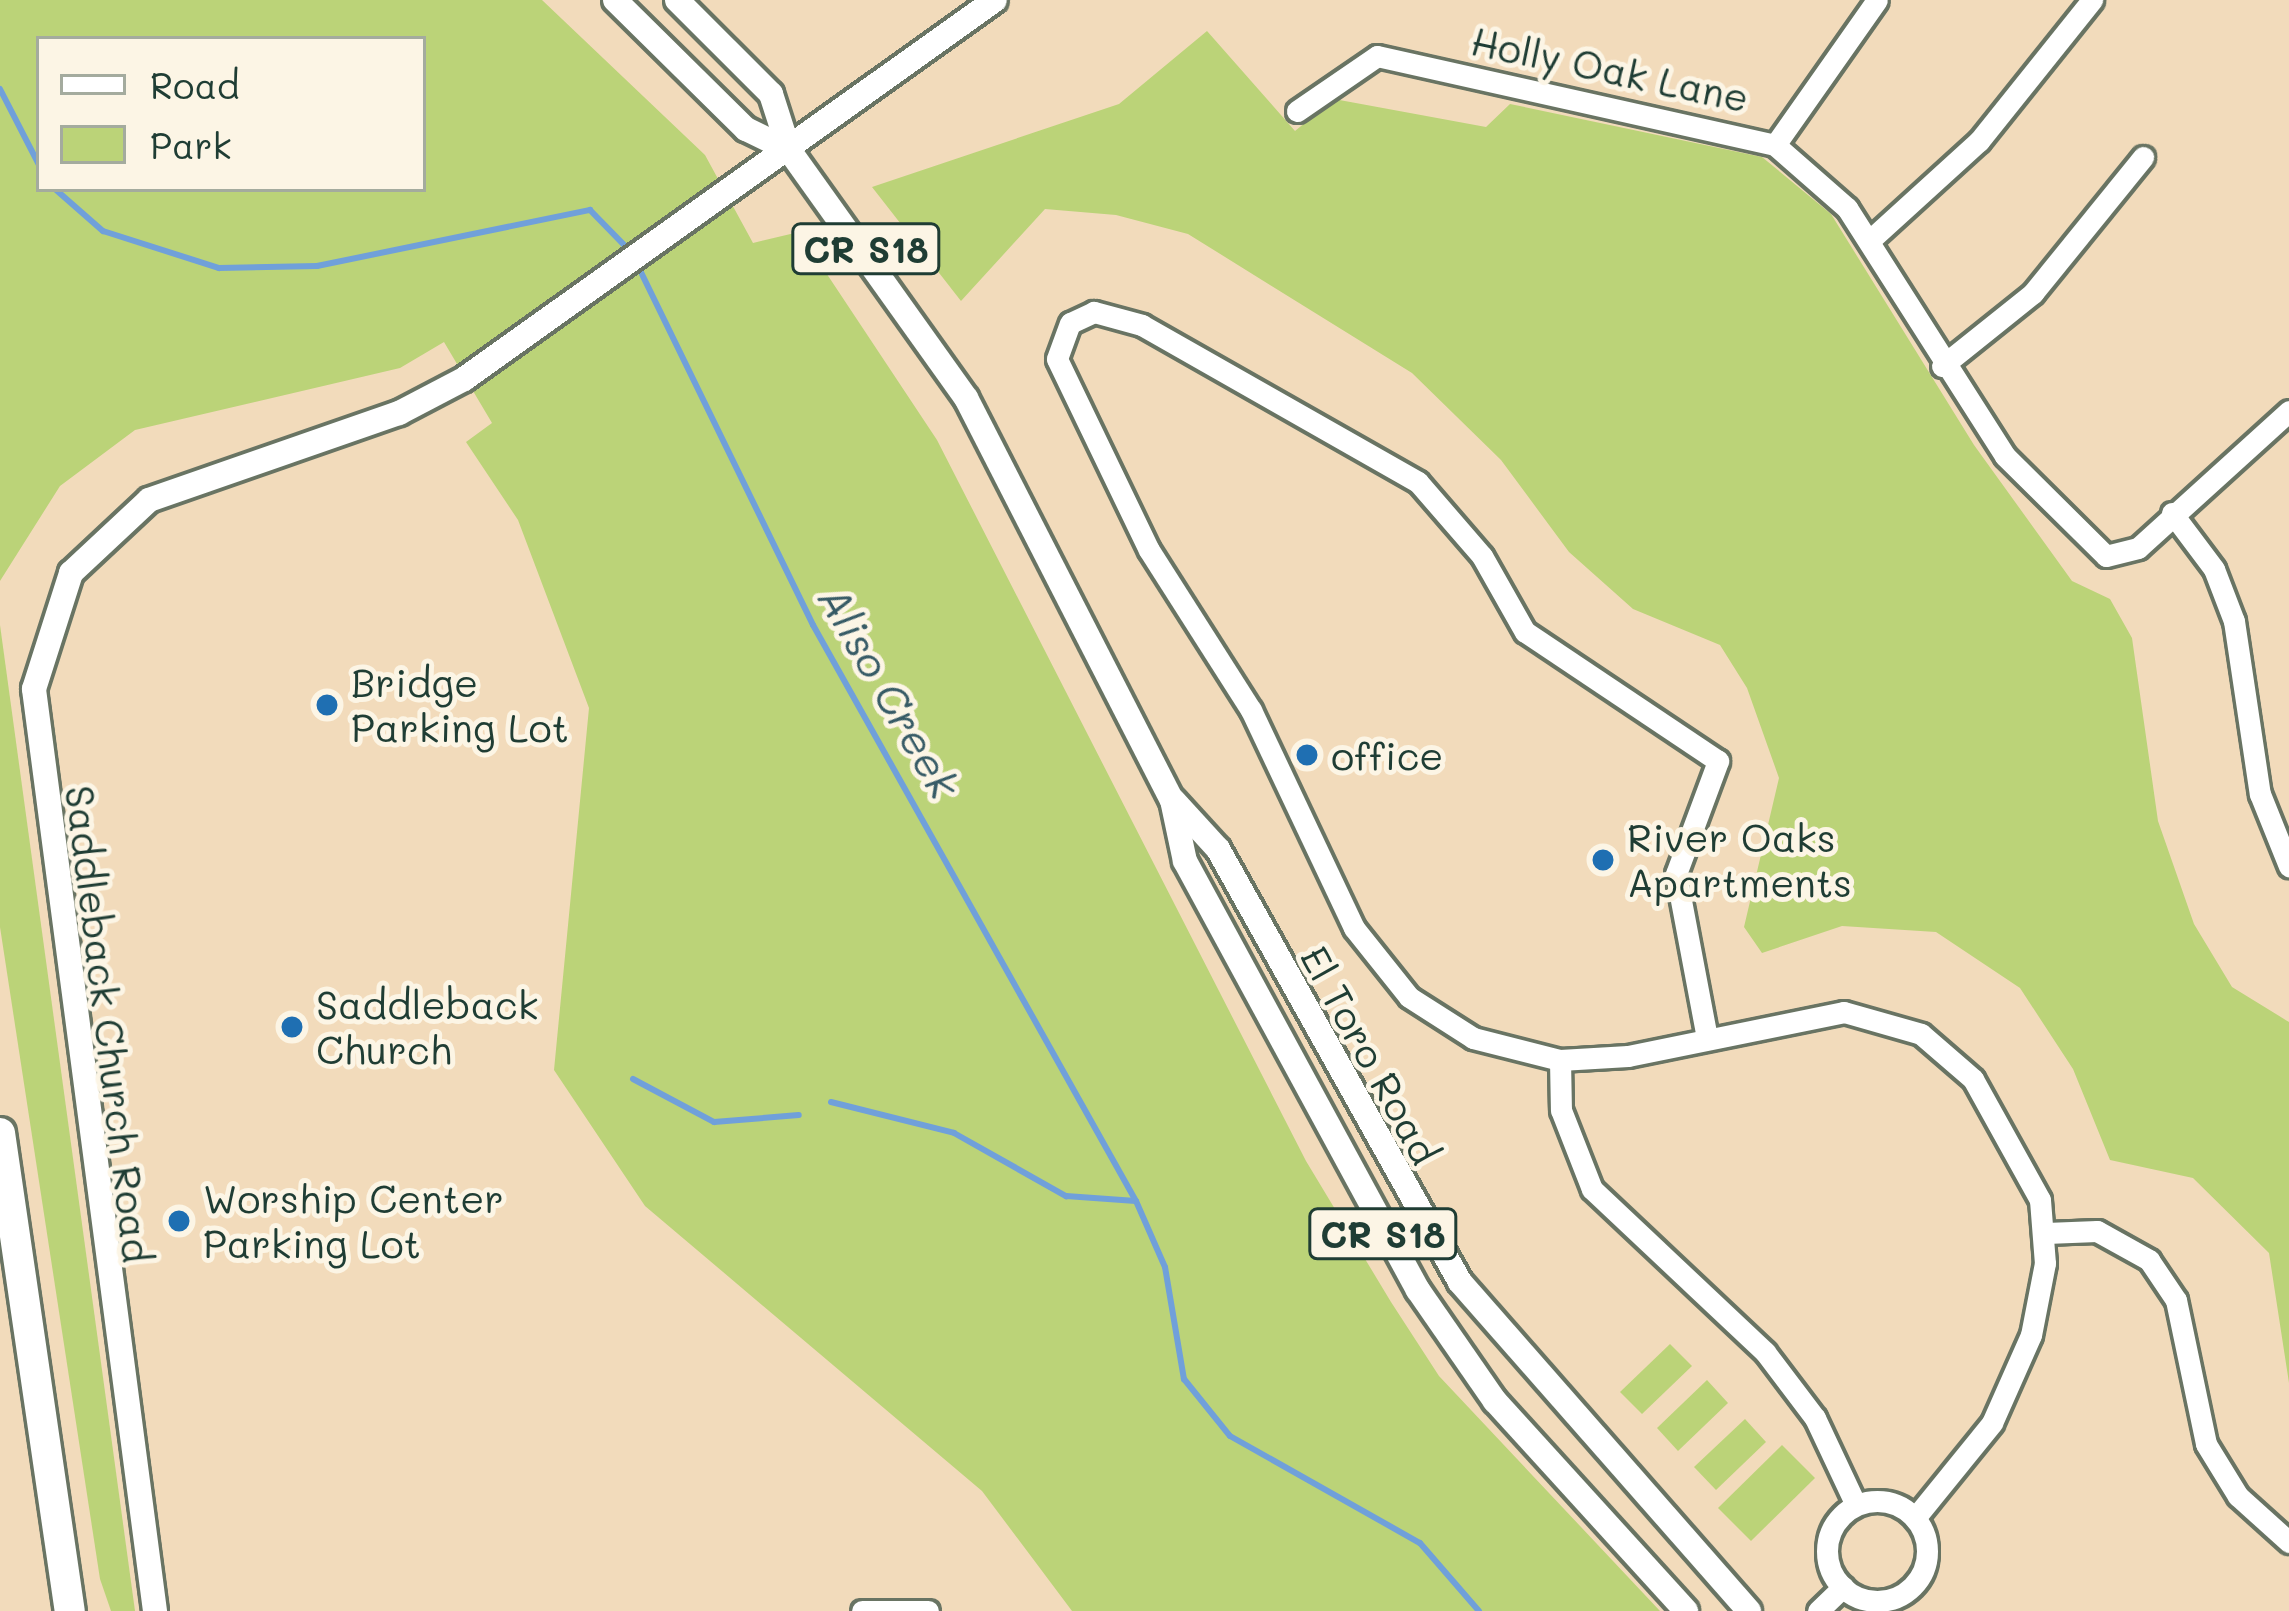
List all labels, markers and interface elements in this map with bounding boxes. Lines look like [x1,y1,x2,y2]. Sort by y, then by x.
street label: Holly Oak Lane [1467,17,1753,121]
legend [36,36,426,192]
text: Road [150,61,240,108]
text: Park [150,121,232,168]
road number: CR S18 [791,219,941,279]
water label: Aliso Creek [808,577,970,807]
place label: Bridge Parking Lot [351,660,569,751]
marker: Bridge Parking Lot [314,692,340,718]
place label: office [1331,732,1443,778]
marker: office [1294,742,1320,768]
street label: Saddleback Church Road [57,783,161,1265]
place label: River Oaks Apartments [1627,815,1852,906]
marker: River Oaks Apartments [1590,847,1616,873]
street label: El Toro Road [1291,938,1449,1172]
place label: Saddleback Church [316,982,538,1073]
marker: Saddleback Church [279,1014,305,1040]
place label: Worship Center Parking Lot [203,1176,504,1267]
road number: CR S18 [1308,1204,1458,1264]
marker: Worship Center Parking Lot [166,1208,192,1234]

